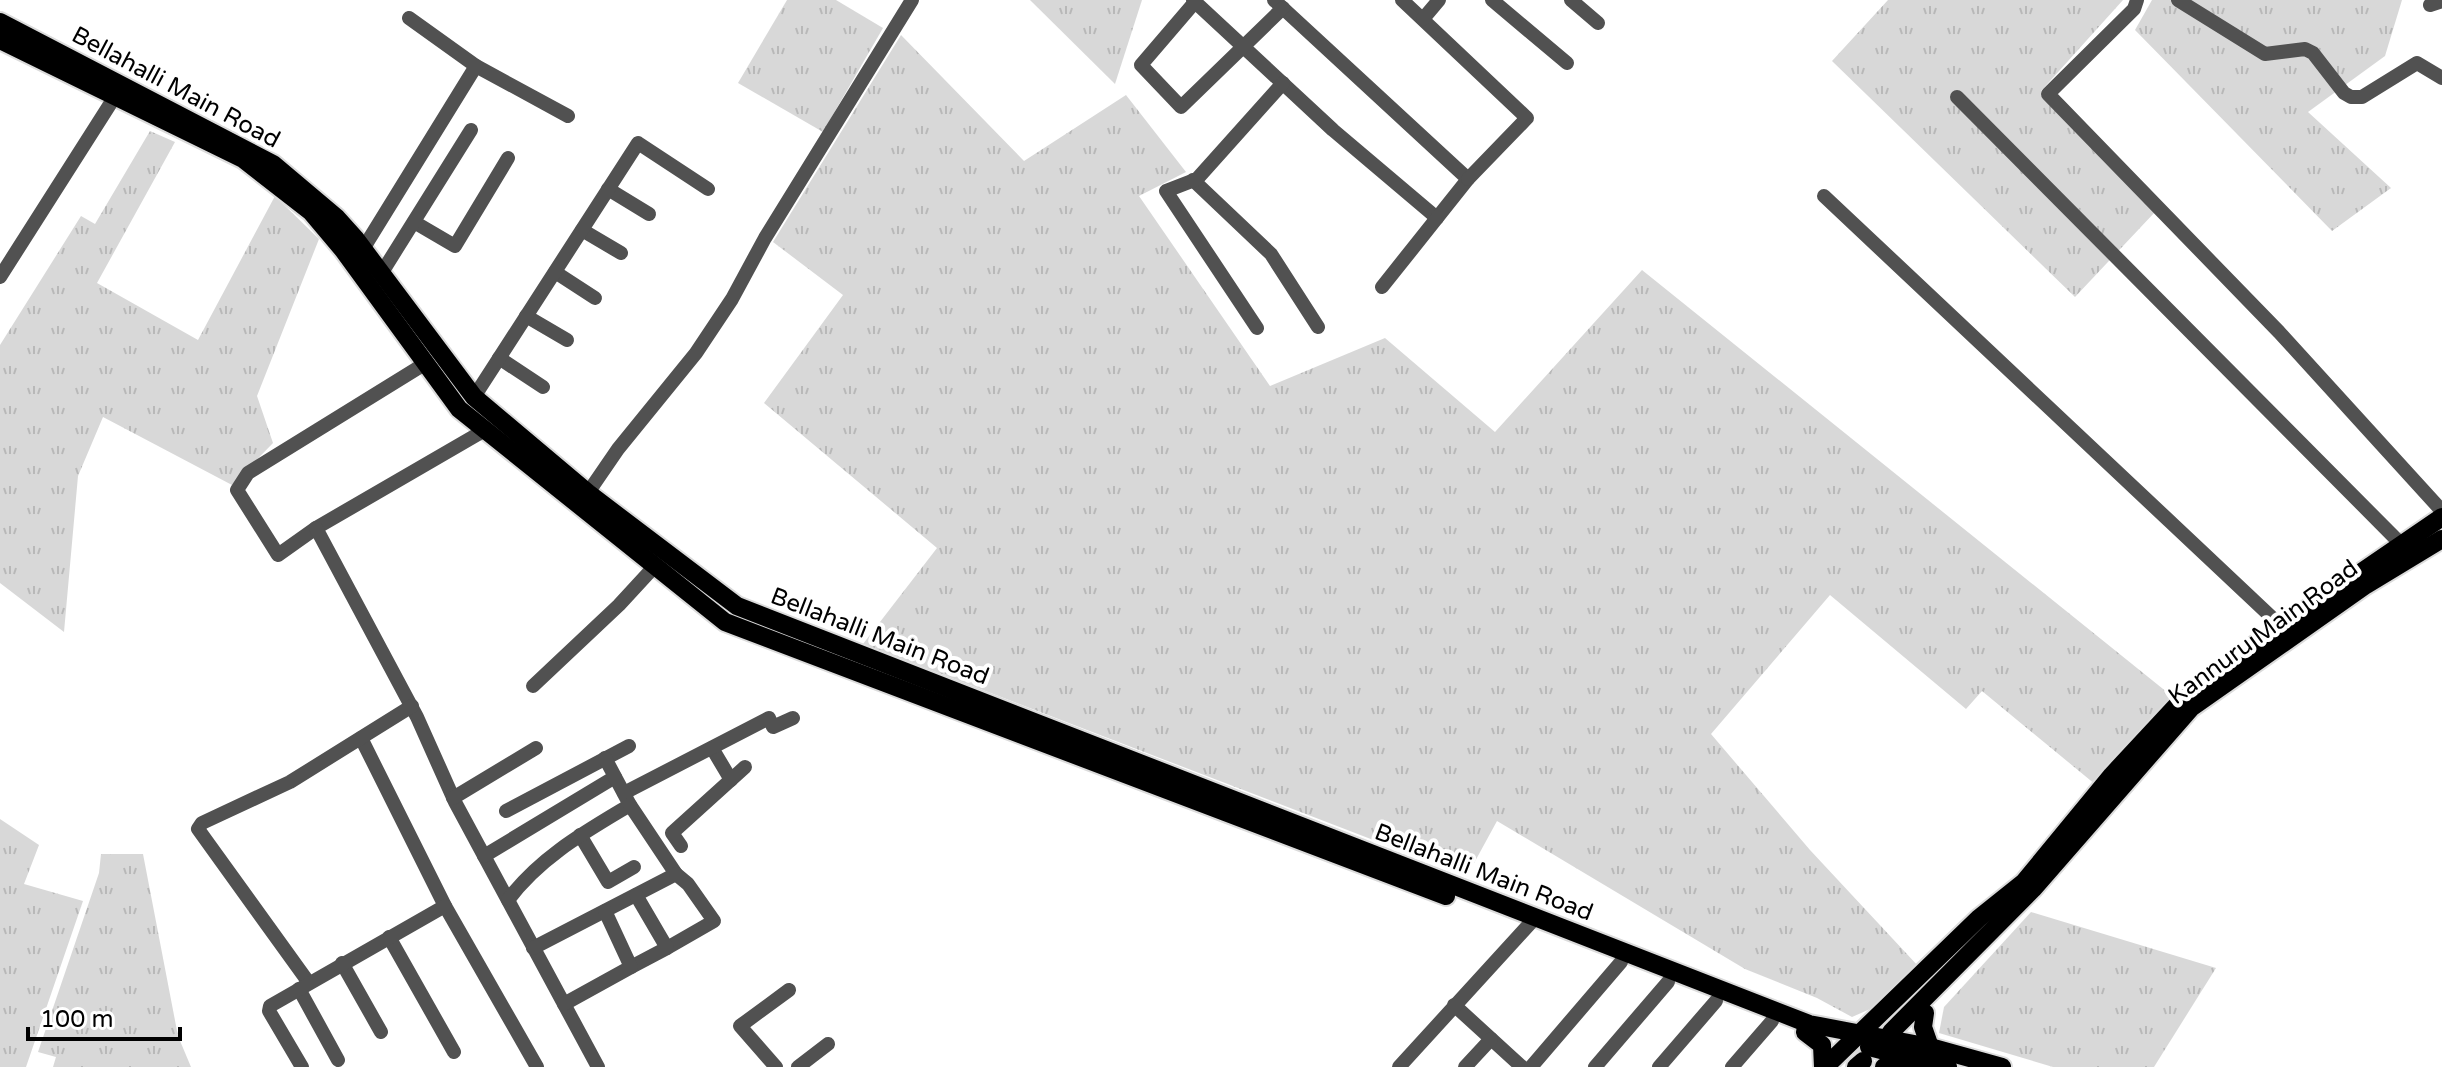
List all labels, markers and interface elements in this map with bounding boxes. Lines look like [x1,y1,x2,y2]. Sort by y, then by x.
street label: Bellahalli Main Road [67,20,285,155]
street label: Kannuru Main Road [2163,554,2364,711]
street label: Bellahalli Main Road [767,581,993,692]
street label: Bellahalli Main Road [1371,817,1597,928]
scale bar [28,991,180,1041]
text: 100 m [40,1005,114,1034]

